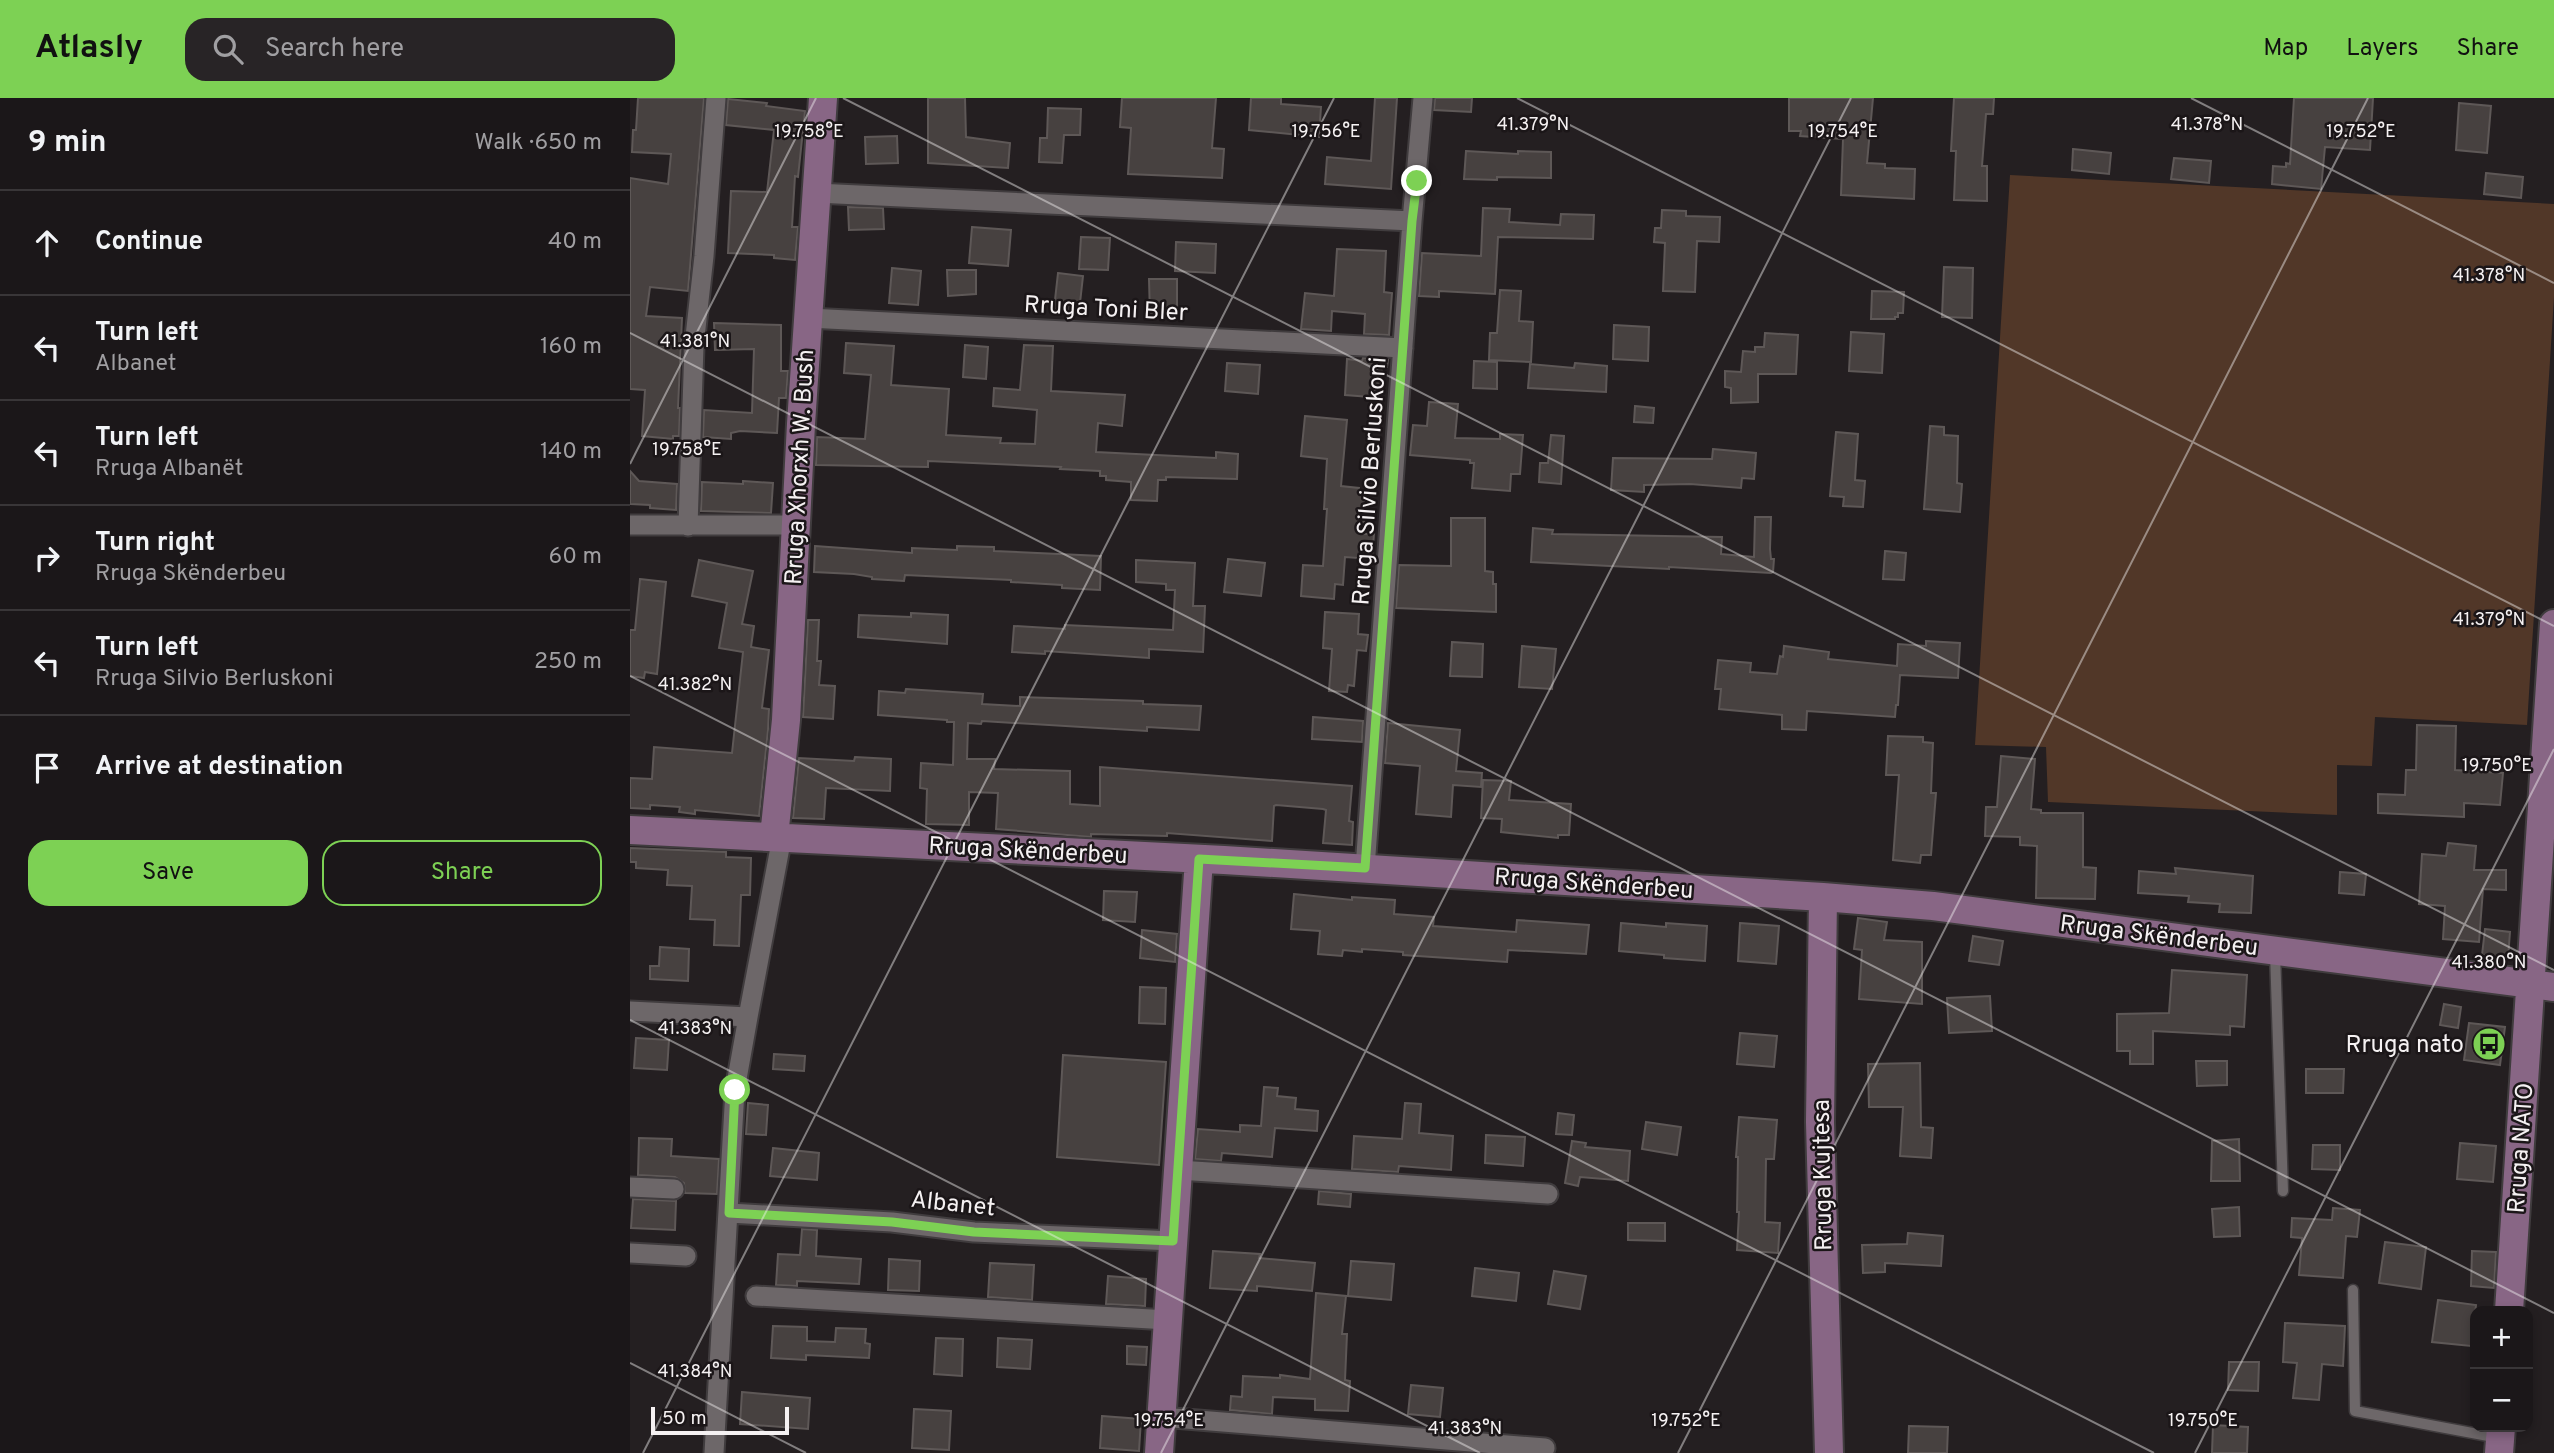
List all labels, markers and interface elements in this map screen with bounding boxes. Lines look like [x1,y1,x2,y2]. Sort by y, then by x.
search box [185,18,675,81]
text: Atlasly [35,28,143,70]
icon: search [209,30,247,68]
text: Search here [265,33,404,66]
text: Map [2263,34,2308,64]
text: Layers [2346,34,2418,64]
text: Share [2456,34,2519,64]
text: 41.379°N [1497,114,1569,137]
text: 41.378°N [2171,114,2243,137]
text: 19.758°E [774,121,844,144]
text: 19.756°E [1291,121,1361,144]
text: 19.754°E [1808,121,1878,144]
text: 19.752°E [2326,121,2396,144]
text: 9 min [28,125,106,162]
text: Walk · 650 m [474,129,602,158]
route end [1401,165,1432,196]
icon: ahead [28,224,66,262]
text: Continue [95,226,203,259]
text: 40 m [548,228,602,257]
text: 41.378°N [2453,265,2525,288]
street label: Rruga Toni Bler [1023,291,1189,329]
text: Turn left [95,317,199,350]
icon: left [28,329,66,367]
text: 41.381°N [660,331,730,354]
text: 160 m [540,333,602,362]
street label: Rruga Xhorxh W. Bush [780,348,822,586]
text: Albanet [95,350,176,379]
street label: Rruga Silvio Berluskoni [1347,356,1395,606]
text: Turn left [95,422,199,455]
icon: left [28,434,66,472]
text: 140 m [540,438,602,467]
text: 19.758°E [652,439,722,462]
text: Rruga Albanët [95,455,243,484]
text: Turn right [95,527,215,560]
icon: right [28,539,66,577]
text: 60 m [549,543,602,572]
text: Rruga Skënderbeu [95,560,286,589]
text: 41.379°N [2453,609,2525,632]
text: Turn left [95,632,199,665]
icon: left [28,644,66,682]
text: 250 m [534,648,602,677]
text: Rruga Silvio Berluskoni [95,665,334,694]
text: 41.382°N [658,674,732,697]
icon: arrive [28,749,66,787]
text: Arrive at destination [95,751,343,784]
text: 19.750°E [2462,755,2532,778]
street label: Rruga Skënderbeu [927,832,1128,872]
button: Save [28,840,308,906]
button: Share [322,840,602,906]
street label: Rruga Skënderbeu [1493,863,1694,907]
street label: Rruga Skënderbeu [2058,910,2260,964]
text: 41.380°N [2451,952,2527,975]
text: 41.383°N [658,1018,732,1041]
bus stop icon: Rruga nato [2470,1025,2508,1063]
place label: Rruga nato [2345,1031,2464,1061]
route start [719,1074,750,1105]
street label: Rruga NATO [2502,1082,2542,1214]
street label: Rruga Kujtesa [1808,1099,1840,1251]
street label: Albanet [909,1186,997,1224]
map controls [2470,1306,2533,1432]
button: + [2470,1306,2533,1369]
text: 41.384°N [658,1361,732,1384]
button: − [2470,1369,2533,1432]
scale bar [651,1404,789,1436]
text: 50 m [662,1407,707,1431]
text: 19.754°E [1134,1410,1204,1433]
text: 19.752°E [1651,1410,1721,1433]
text: 19.750°E [2168,1410,2238,1433]
text: 41.383°N [1428,1418,1502,1441]

